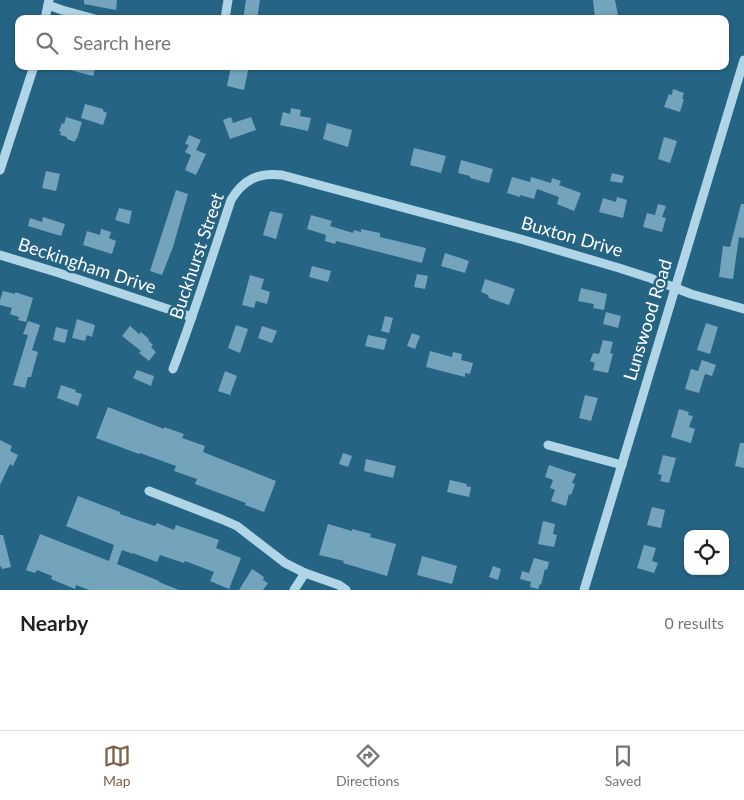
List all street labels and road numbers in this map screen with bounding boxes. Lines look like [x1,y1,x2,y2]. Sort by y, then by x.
street label: Buckhurst Street [164,189,228,322]
street label: Buxton Drive [519,211,626,261]
street label: Beckingham Drive [16,232,159,298]
street label: Lunswood Road [618,256,676,383]

